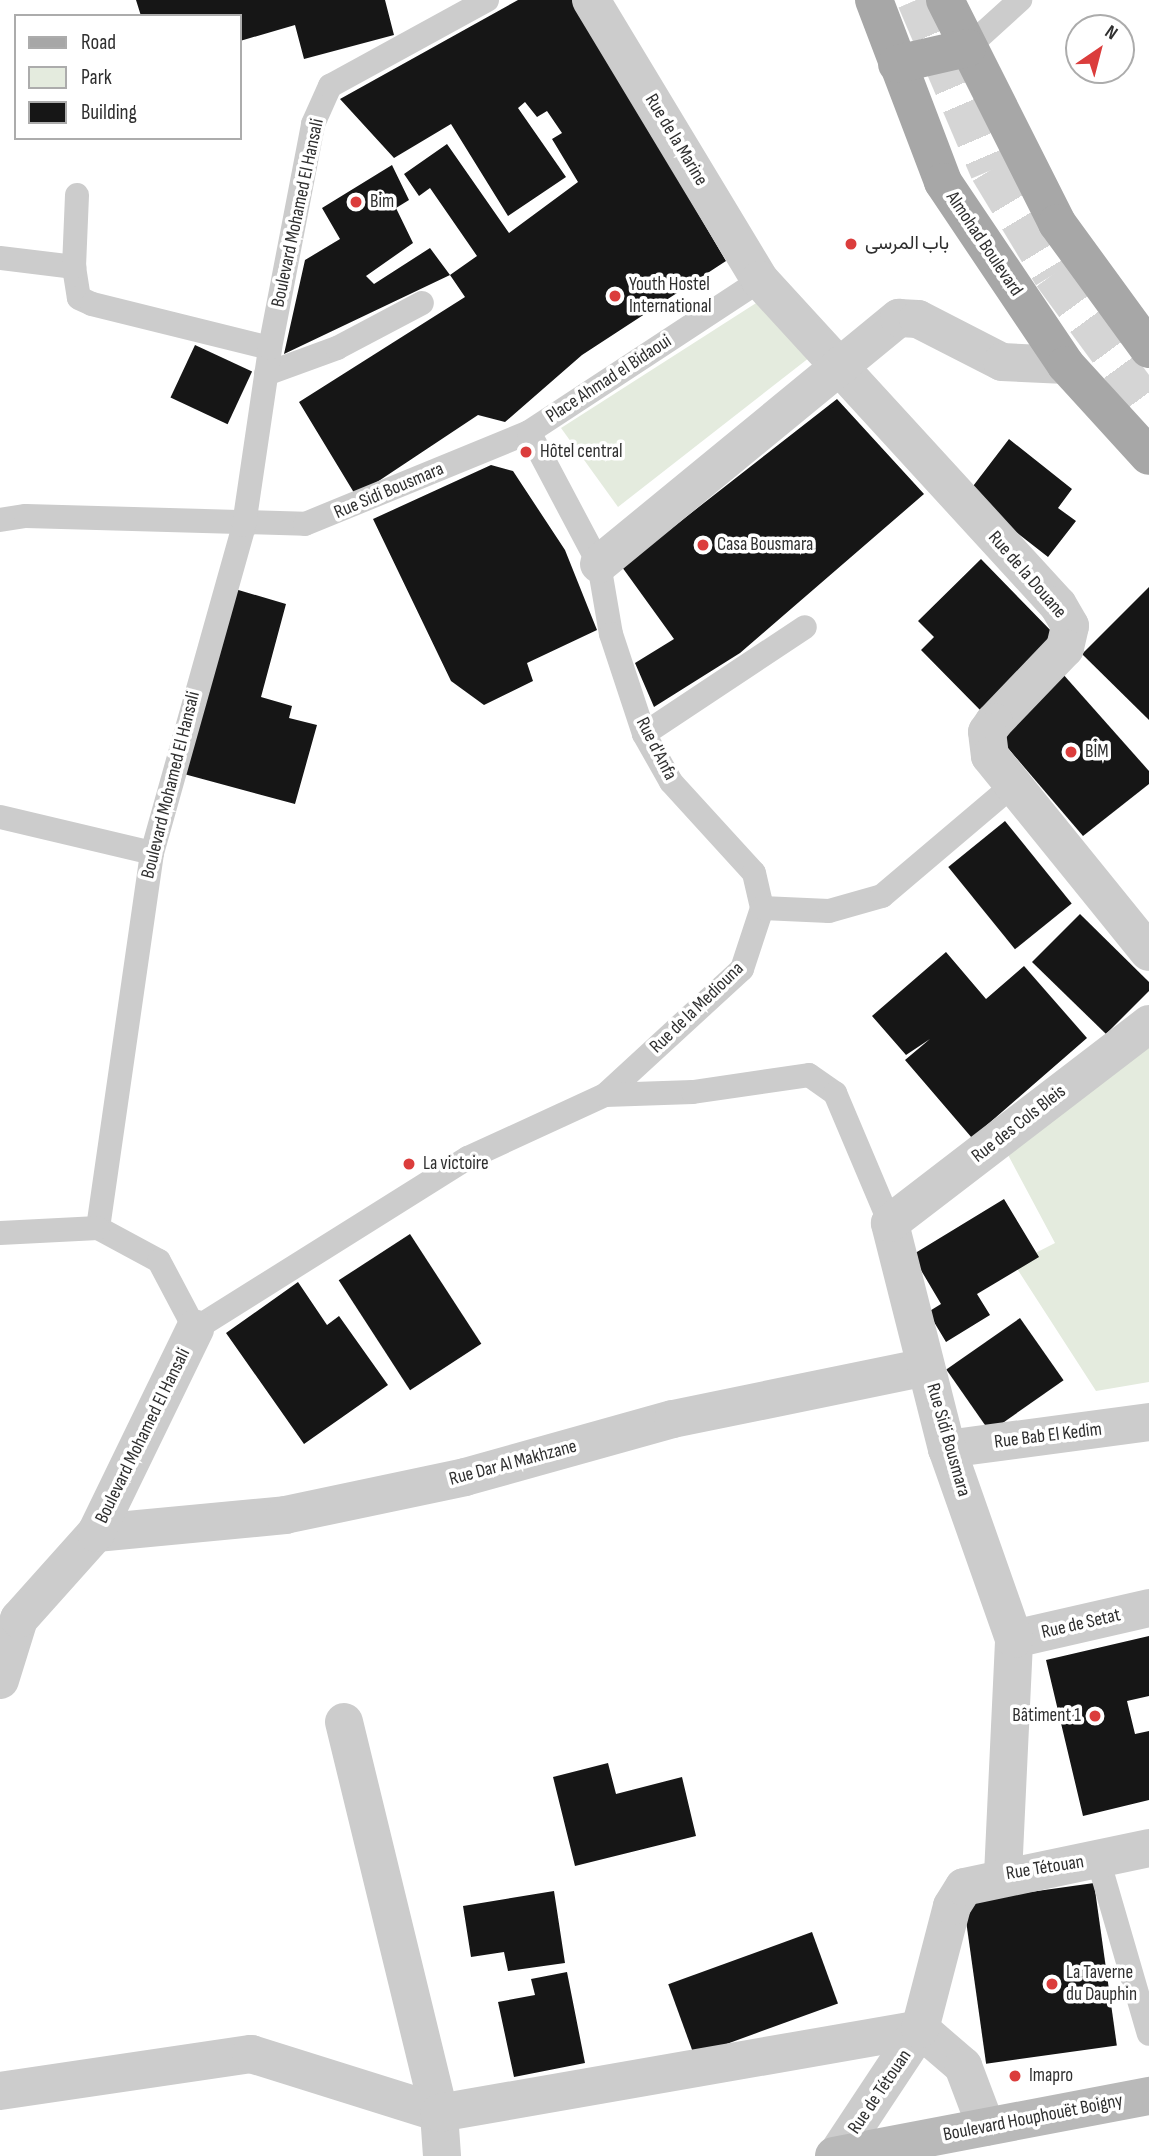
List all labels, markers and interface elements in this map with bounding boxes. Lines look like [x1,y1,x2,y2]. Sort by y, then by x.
legend [14,14,242,140]
north arrow [1065,14,1135,84]
text: N [1100,21,1122,45]
text: Road [81,30,116,55]
text: Park [81,65,112,90]
street label: Rue de la Marine [640,90,712,190]
text: Building [81,100,137,125]
street label: Boulevard Mohamed El Hansali [267,117,329,309]
street label: Almohad Boulevard [941,187,1027,301]
place label: Bim [370,191,394,213]
marker: Bim [348,194,364,210]
place label: باب المرسى [865,233,949,255]
marker: باب المرسى [843,236,859,252]
place label: Youth Hostel International [629,274,711,318]
marker: Youth Hostel International [607,288,623,304]
street label: Place Ahmad el Bidaoui [542,330,676,428]
place label: Hôtel central [540,441,623,463]
marker: Hôtel central [518,444,534,460]
street label: Rue Sidi Bousmara [331,458,447,524]
street label: Rue de la Douane [983,527,1071,623]
place label: Casa Bousmara [717,534,813,556]
marker: Casa Bousmara [695,537,711,553]
street label: Boulevard Mohamed El Hansali [137,689,205,881]
street label: Rue d'Anfa [631,714,681,784]
place label: BİM [1085,741,1109,763]
marker: BİM [1063,744,1079,760]
street label: Rue de la Mediouna [645,958,749,1058]
street label: Rue des Cols Bleis [967,1080,1071,1168]
place label: La victoire [423,1153,489,1175]
marker: La victoire [401,1156,417,1172]
street label: Boulevard Mohamed El Hansali [91,1345,195,1527]
street label: Rue Sidi Bousmara [921,1381,975,1499]
street label: Rue Bab El Kedim [993,1418,1103,1454]
street label: Rue Dar Al Makhzane [447,1435,579,1491]
street label: Rue de Setat [1039,1604,1123,1644]
place label: Bâtiment 1 [1012,1705,1081,1727]
marker: Bâtiment 1 [1087,1708,1103,1724]
street label: Rue Tétouan [1005,1851,1085,1885]
place label: La Taverne du Dauphin [1066,1962,1137,2006]
marker: La Taverne du Dauphin [1044,1976,1060,1992]
street label: Rue de Tétouan [843,2045,917,2139]
place label: Imapro [1029,2065,1073,2087]
marker: Imapro [1007,2068,1023,2084]
street label: Boulevard Houphouët Boigny [941,2089,1125,2147]

